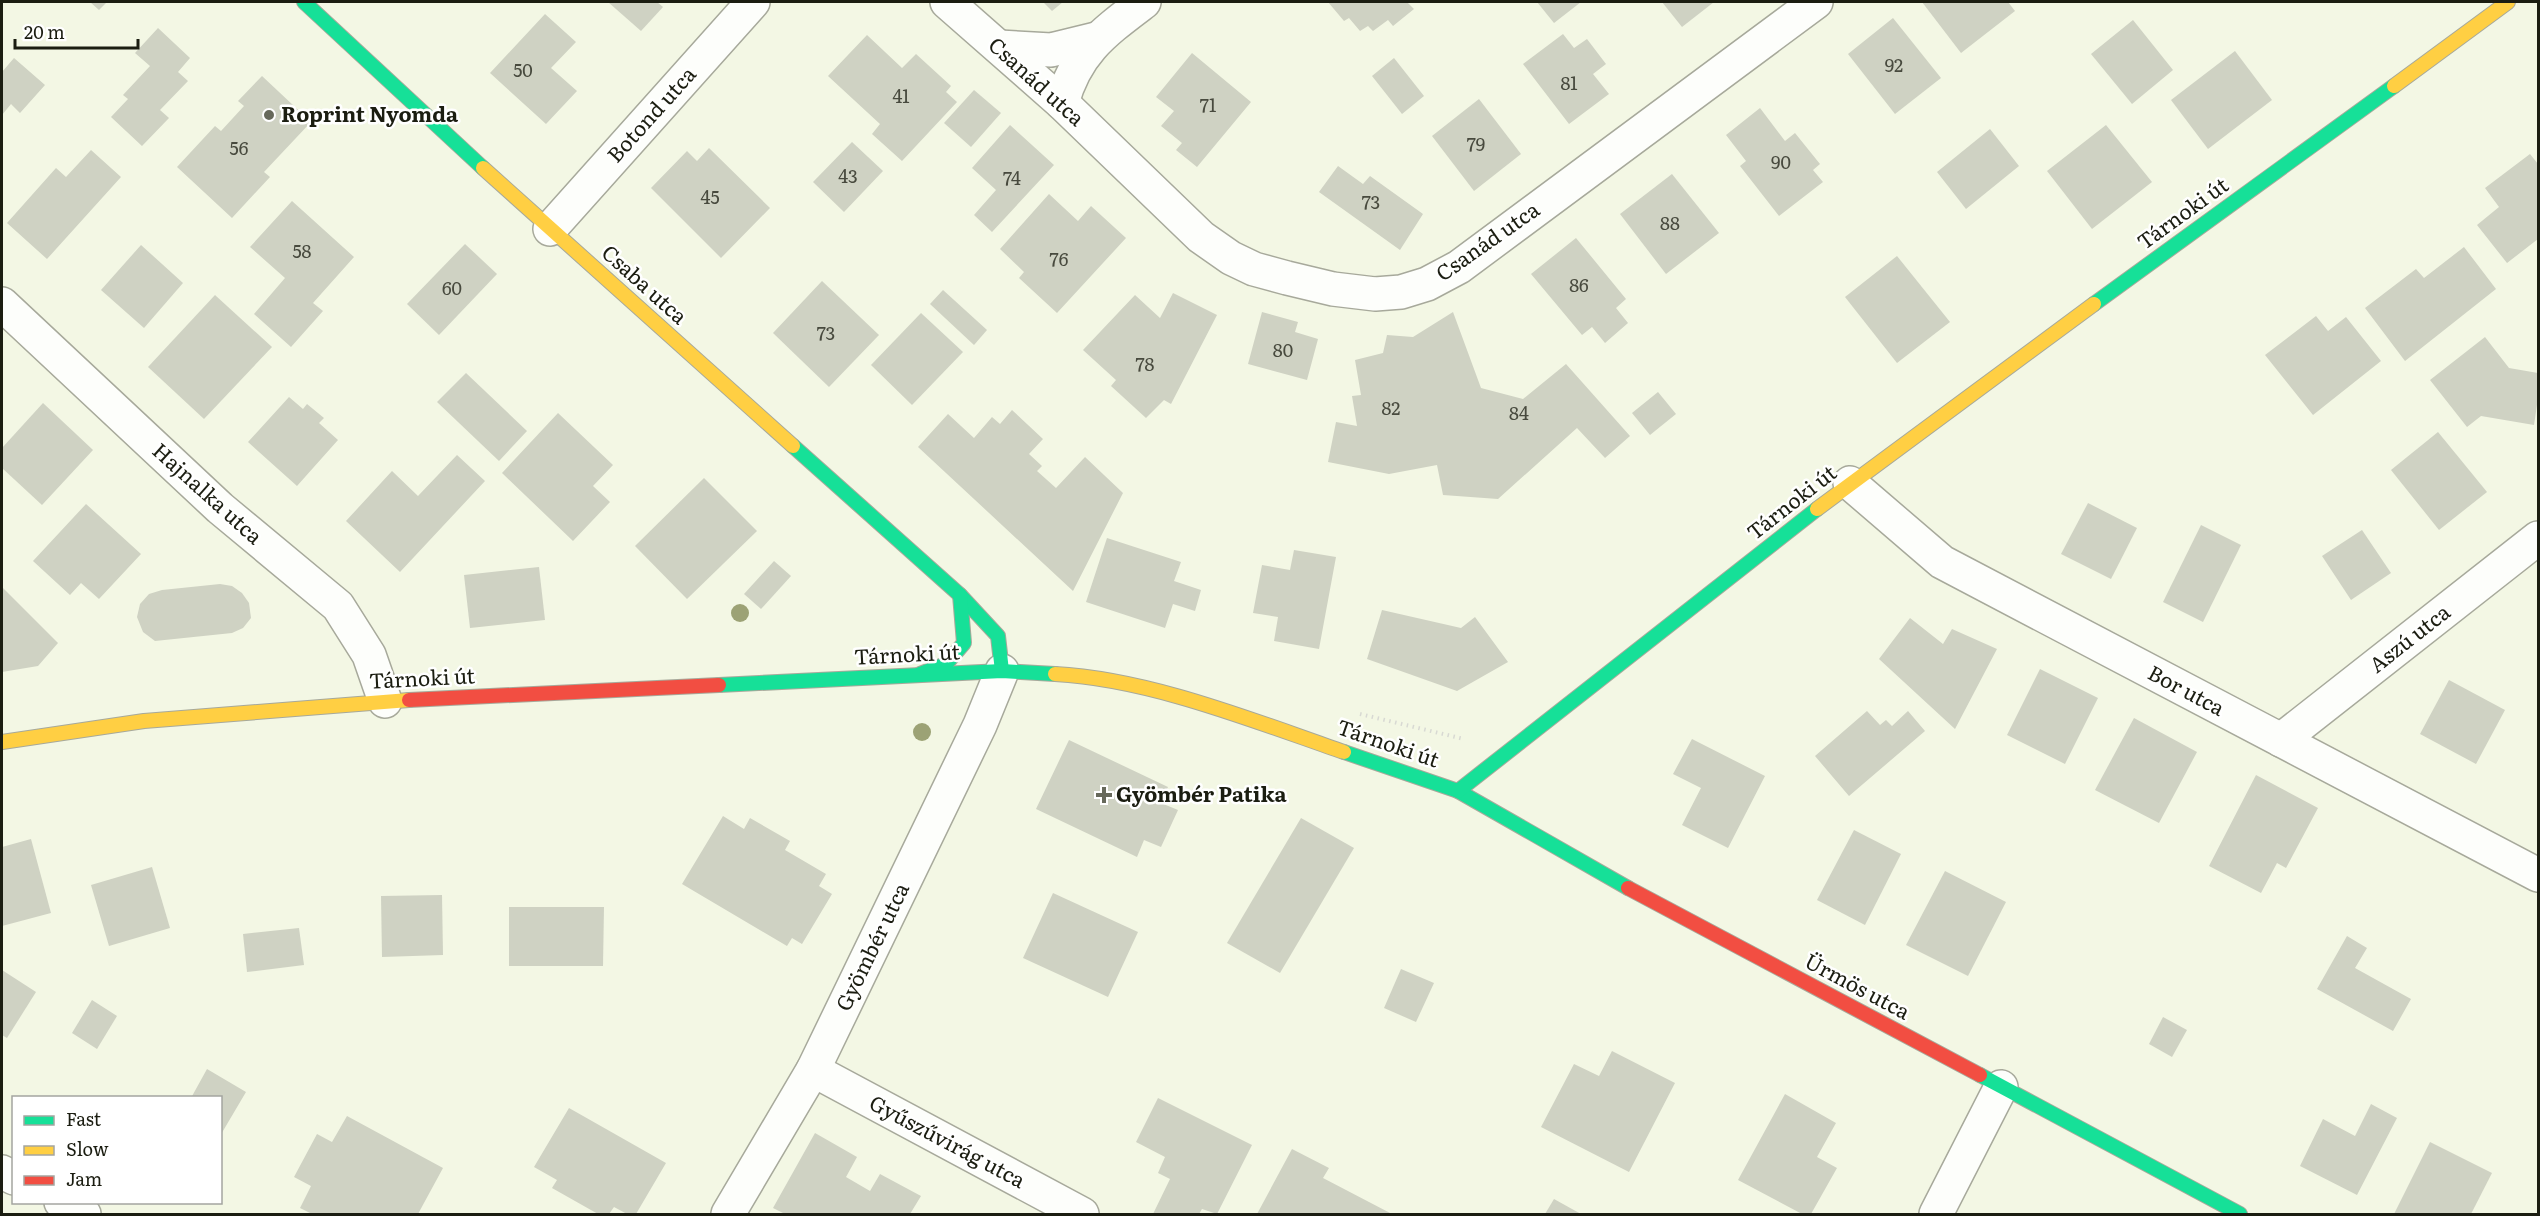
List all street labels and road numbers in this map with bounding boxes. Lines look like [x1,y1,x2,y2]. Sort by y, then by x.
street label: Csanád utca [983,28,1093,132]
street label: Botond utca [598,58,702,168]
street label: Tárnoki út [2130,168,2234,256]
street label: Csanád utca [1428,192,1545,287]
street label: Csaba utca [596,236,696,331]
street label: Hajnalka utca [147,434,271,550]
street label: Tárnoki út [1739,456,1842,546]
street label: Aszú utca [2361,595,2456,679]
street label: Tárnoki út [853,634,961,671]
street label: Bor utca [2143,656,2232,722]
street label: Tárnoki út [368,658,476,695]
street label: Tárnoki út [1334,710,1444,774]
street label: Gyömbér utca [826,876,916,1015]
street label: Ürmös utca [1800,944,1917,1026]
street label: Gyűszűvirág utca [865,1086,1032,1194]

